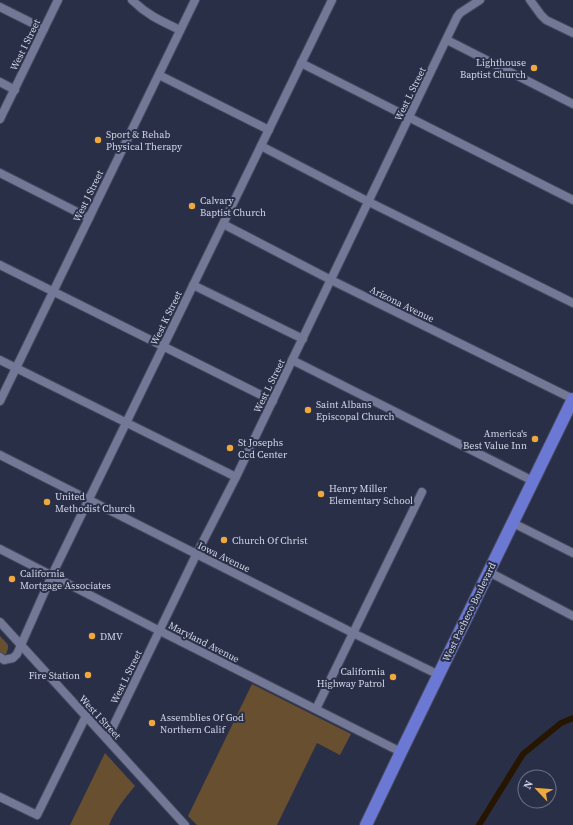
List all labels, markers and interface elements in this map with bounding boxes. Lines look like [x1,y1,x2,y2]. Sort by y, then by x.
street label: West I Street [7,16,43,73]
place label: Lighthouse Baptist Church [460,56,526,81]
marker: Lighthouse Baptist Church [529,63,539,73]
street label: West L Street [391,64,429,123]
place label: Sport & Rehab Physical Therapy [106,128,183,153]
marker: Sport & Rehab Physical Therapy [93,135,103,145]
street label: West J Street [70,167,106,224]
place label: Calvary Baptist Church [200,194,266,219]
marker: Calvary Baptist Church [187,201,197,211]
street label: Arizona Avenue [368,283,436,325]
street label: West K Street [147,288,185,347]
street label: West L Street [250,356,288,415]
place label: Saint Albans Episcopal Church [316,398,395,423]
marker: Saint Albans Episcopal Church [303,405,313,415]
place label: America's Best Value Inn [463,427,527,452]
marker: America's Best Value Inn [530,434,540,444]
place label: St Josephs Ccd Center [238,436,288,461]
marker: St Josephs Ccd Center [225,443,235,453]
place label: Henry Miller Elementary School [329,482,413,507]
marker: Henry Miller Elementary School [316,489,326,499]
place label: United Methodist Church [55,490,135,515]
marker: United Methodist Church [42,497,52,507]
place label: Church Of Christ [232,534,308,547]
marker: Church Of Christ [219,535,229,545]
street label: Iowa Avenue [196,539,252,575]
street label: West Pacheco Boulevard [439,560,499,664]
place label: California Mortgage Associates [20,567,111,592]
marker: California Mortgage Associates [7,574,17,584]
street label: Maryland Avenue [166,619,242,665]
place label: DMV [100,630,123,643]
marker: DMV [87,631,97,641]
street label: West L Street [107,647,145,706]
place label: California Highway Patrol [317,665,386,690]
place label: Fire Station [29,669,80,682]
marker: Fire Station [83,670,93,680]
marker: California Highway Patrol [388,672,398,682]
street label: West I Street [76,692,124,742]
place label: Assemblies Of God Northern Calif [160,711,244,736]
marker: Assemblies Of God Northern Calif [147,718,157,728]
north arrow [517,769,557,809]
text: N [520,778,537,792]

